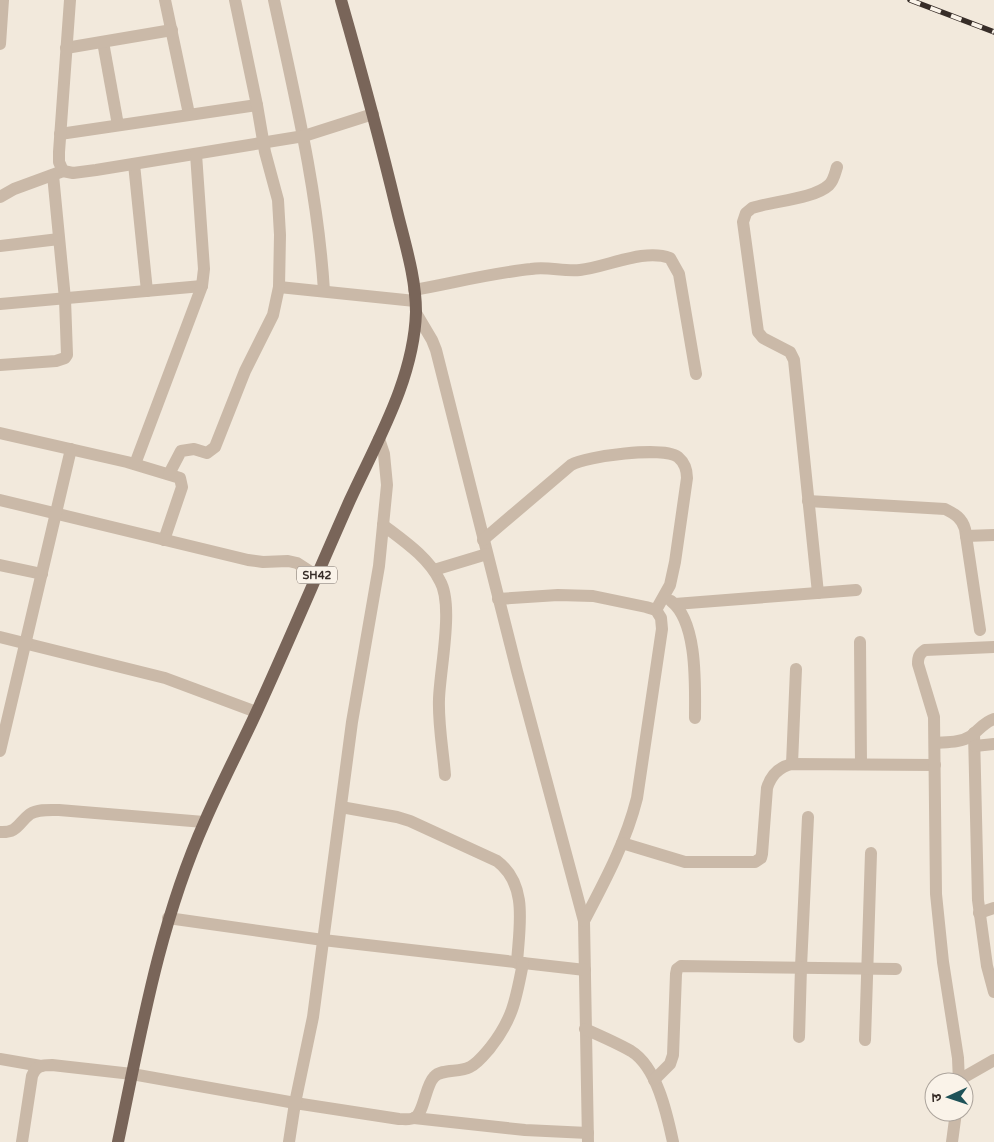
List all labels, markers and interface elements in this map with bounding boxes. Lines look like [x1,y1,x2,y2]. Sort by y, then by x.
road number: SH42 [297,566,337,584]
north arrow [924,1072,974,1122]
text: उ [928,1092,945,1102]

